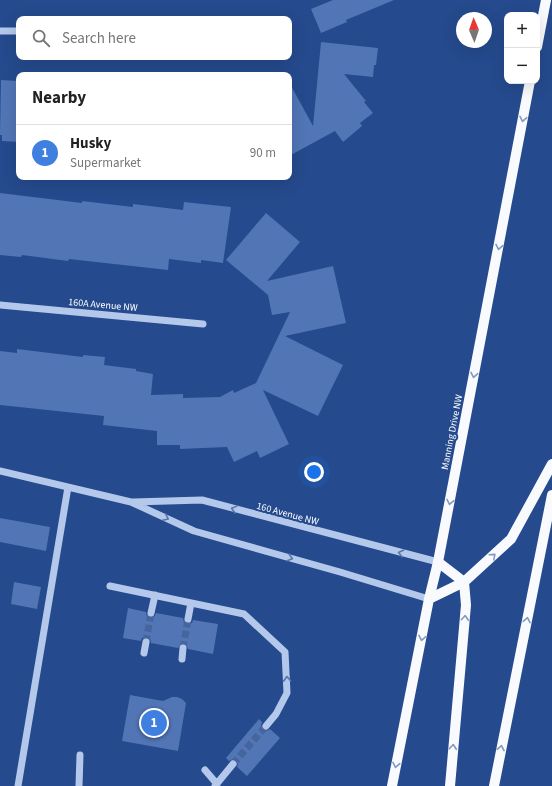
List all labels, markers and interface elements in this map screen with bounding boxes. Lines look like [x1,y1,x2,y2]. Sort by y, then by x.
north arrow [456,12,492,48]
map controls [504,12,540,84]
button: + [504,12,540,48]
search box [16,16,292,60]
icon: search [30,27,52,49]
text: Search here [62,28,136,49]
button: − [504,48,540,84]
text: Nearby [32,86,86,110]
one-way arrow [519,116,528,122]
text: Husky [70,133,111,154]
text: 1 [42,144,48,162]
text: 90 m [250,144,276,162]
text: Supermarket [70,154,141,172]
one-way arrow [495,244,503,250]
street label: 160A Avenue NW [68,295,138,315]
one-way arrow [471,372,479,378]
street label: Manning Drive NW [438,393,466,471]
your location [304,462,324,482]
street label: 160 Avenue NW [255,499,321,529]
one-way arrow [446,499,455,505]
one-way arrow [231,505,238,514]
one-way arrow [162,514,169,522]
one-way arrow [397,549,404,557]
one-way arrow [286,553,293,562]
one-way arrow [488,553,496,561]
one-way arrow [461,615,470,621]
one-way arrow [522,617,531,623]
one-way arrow [418,634,426,641]
one-way arrow [282,676,291,682]
pin: 1 [141,708,167,738]
one-way arrow [449,744,458,750]
one-way arrow [497,745,505,751]
one-way arrow [393,762,401,768]

